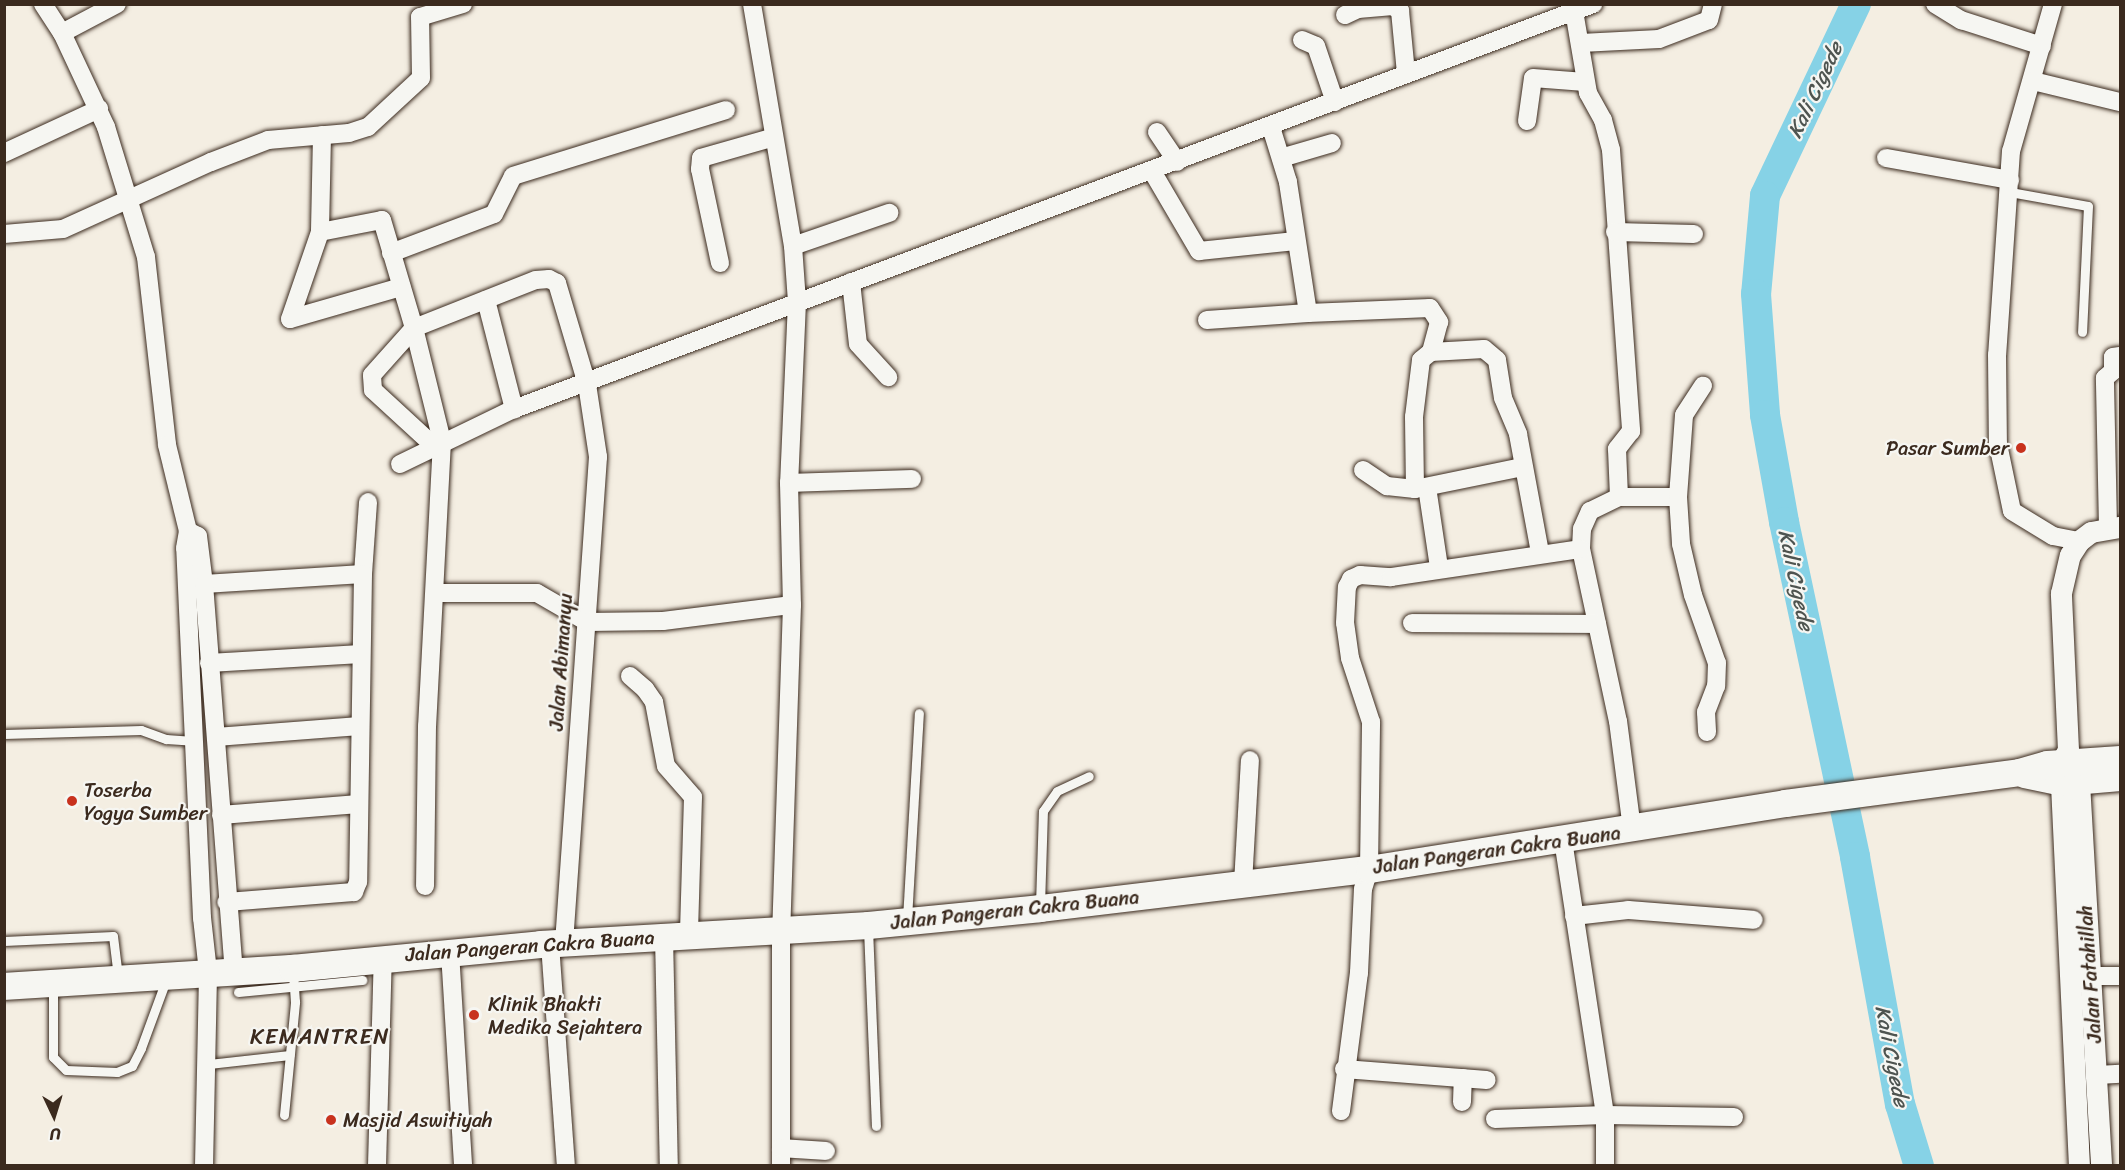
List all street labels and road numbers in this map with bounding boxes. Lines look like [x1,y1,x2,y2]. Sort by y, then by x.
street label: Jalan Abimanyu [544,592,578,732]
street label: Jalan Pangeran Cakra Buana [1372,821,1622,879]
street label: Jalan Pangeran Cakra Buana [890,885,1140,935]
street label: Jalan Fatahillah [2073,904,2107,1044]
street label: Jalan Pangeran Cakra Buana [405,925,655,967]

